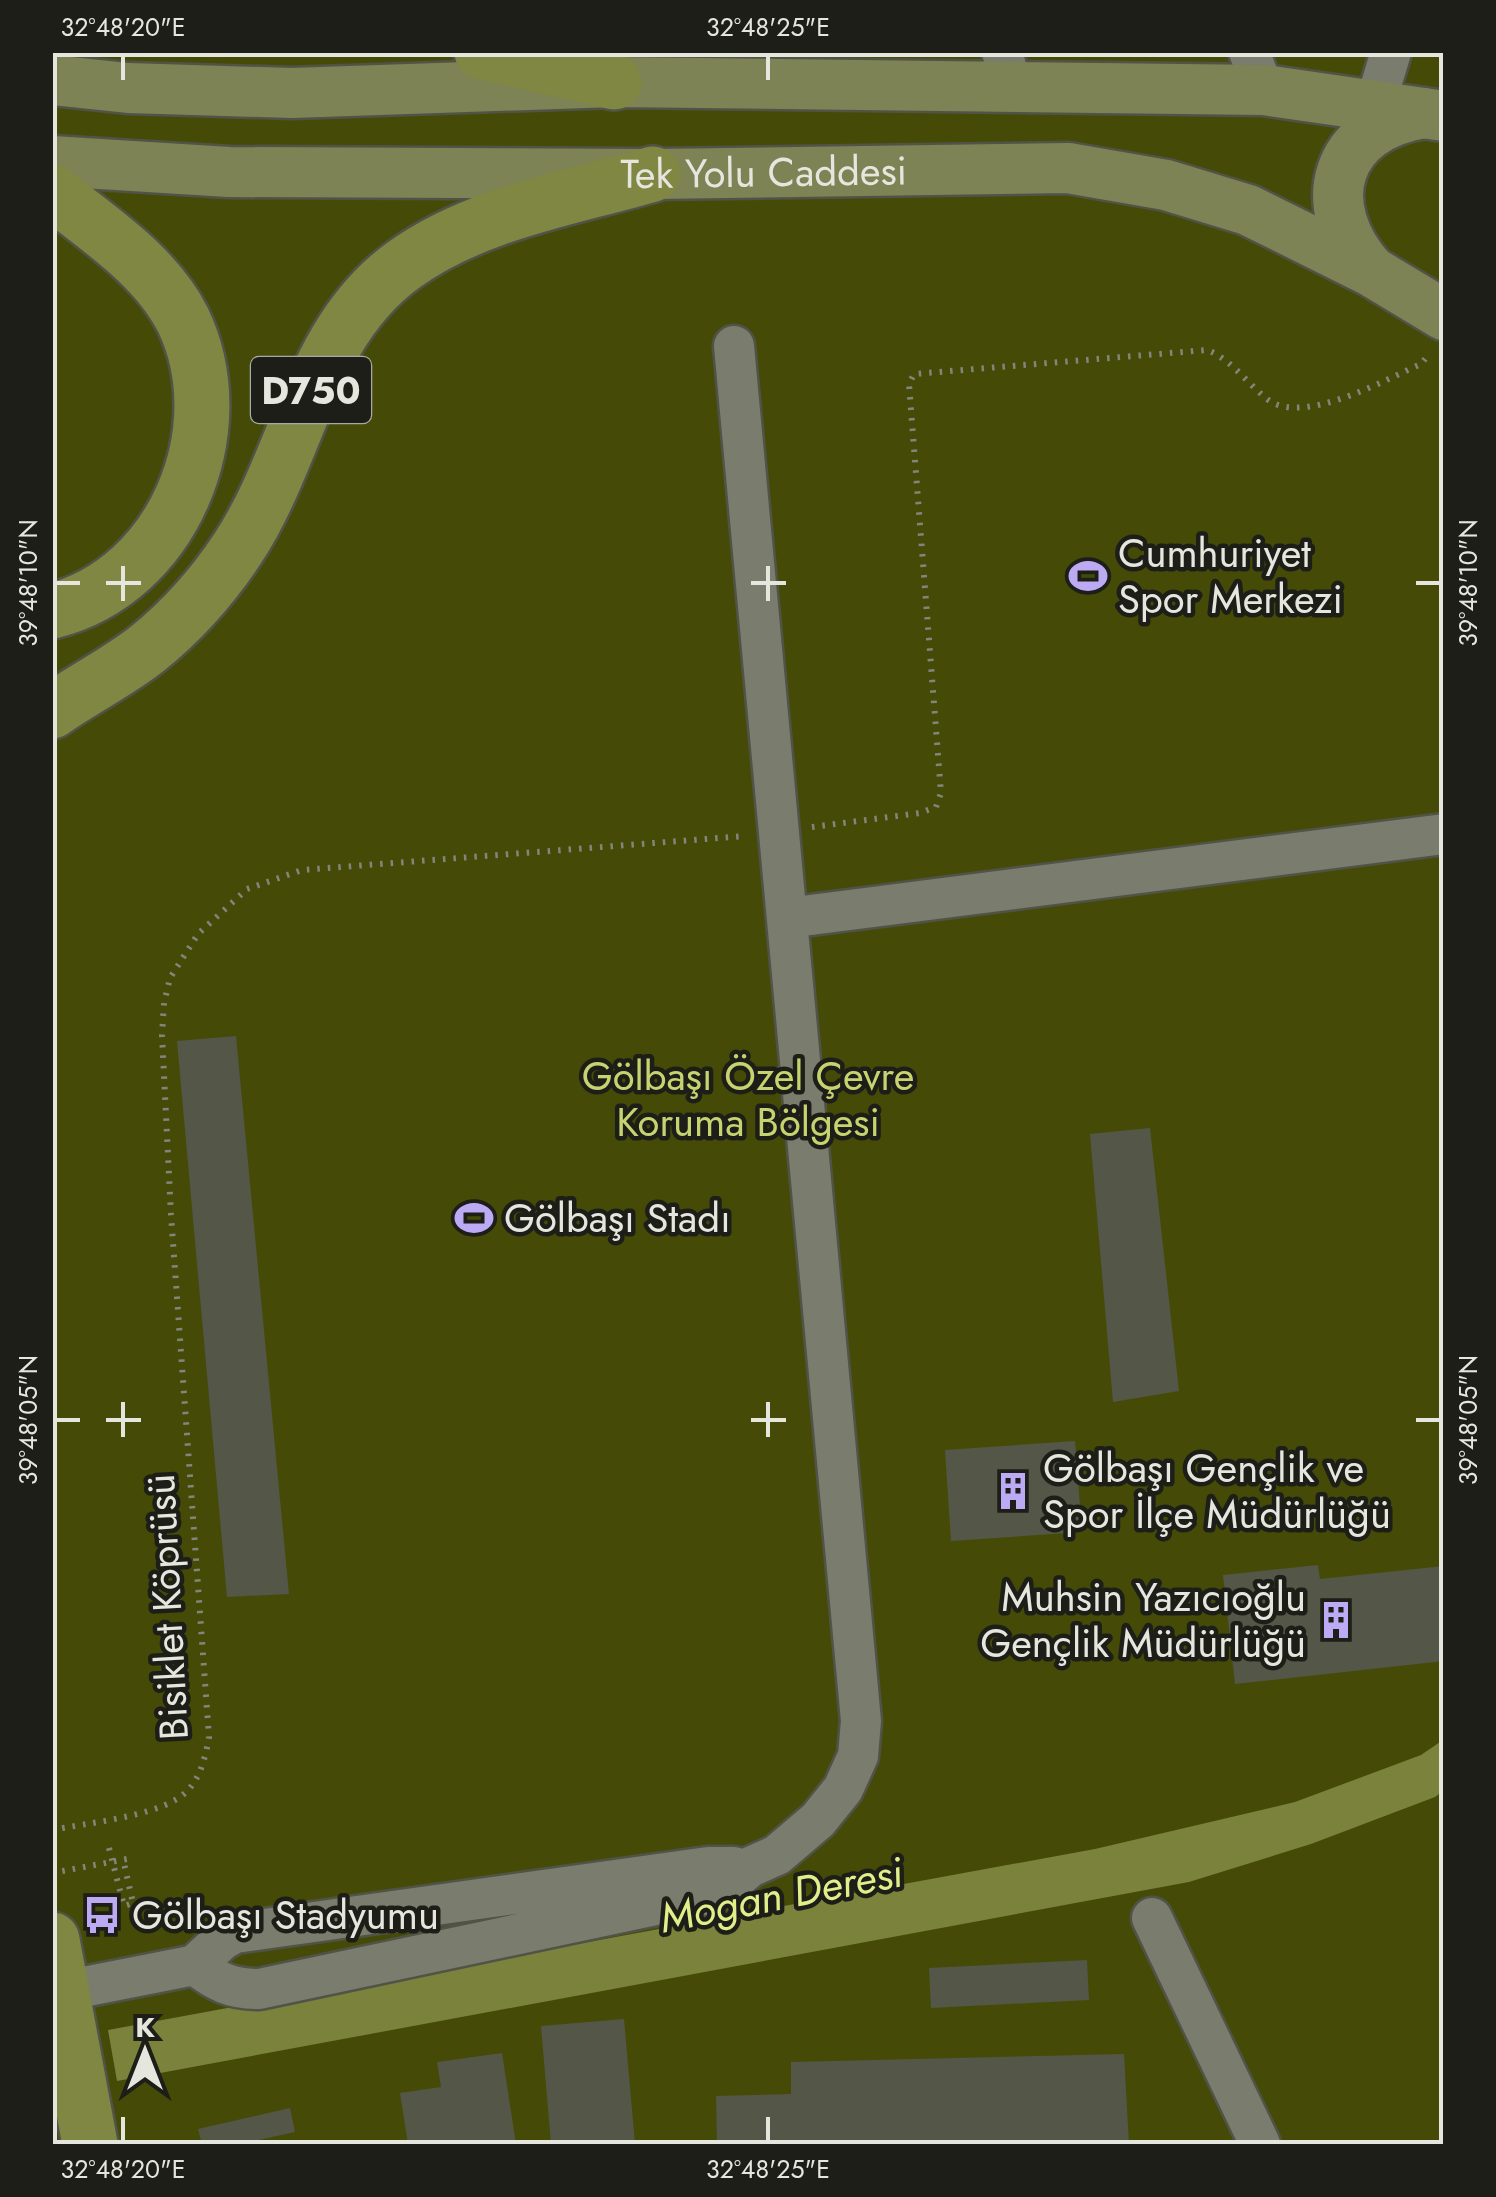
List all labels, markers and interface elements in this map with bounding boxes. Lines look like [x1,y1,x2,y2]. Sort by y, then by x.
text: 32°48'20"E [61,9,185,45]
text: 32°48'25"E [706,9,830,45]
street label: Tek Yolu Caddesi [620,141,907,203]
road number: D750 [251,357,371,423]
text: 39°48'10"N [10,519,46,647]
text: 39°48'10"N [1450,519,1486,647]
place label: Cumhuriyet Spor Merkezi [1118,524,1343,628]
sports icon: Cumhuriyet Spor Merkezi [1067,555,1109,597]
park label: Gölbaşı Özel Çevre Koruma Bölgesi [582,1047,914,1151]
place label: Gölbaşı Stadı [504,1189,731,1247]
sports icon: Gölbaşı Stadı [453,1197,495,1239]
text: 39°48'05"N [10,1355,46,1485]
text: 39°48'05"N [1450,1355,1486,1485]
place label: Gölbaşı Gençlik ve Spor İlçe Müdürlüğü [1043,1439,1391,1543]
building icon: Gölbaşı Gençlik ve Spor İlçe Müdürlüğü [992,1470,1034,1512]
street label: Bisiklet Köprüsü [131,1473,203,1741]
place label: Muhsin Yazıcıoğlu Gençlik Müdürlüğü [980,1568,1306,1672]
building icon: Muhsin Yazıcıoğlu Gençlik Müdürlüğü [1315,1599,1357,1641]
water label: Mogan Deresi [655,1841,909,1948]
place label: Gölbaşı Stadyumu [132,1886,439,1944]
bus stop icon: Gölbaşı Stadyumu [81,1894,123,1936]
north arrow [95,2002,195,2102]
text: K [135,2007,155,2048]
text: 32°48'20"E [61,2151,185,2187]
text: 32°48'25"E [706,2151,830,2187]

